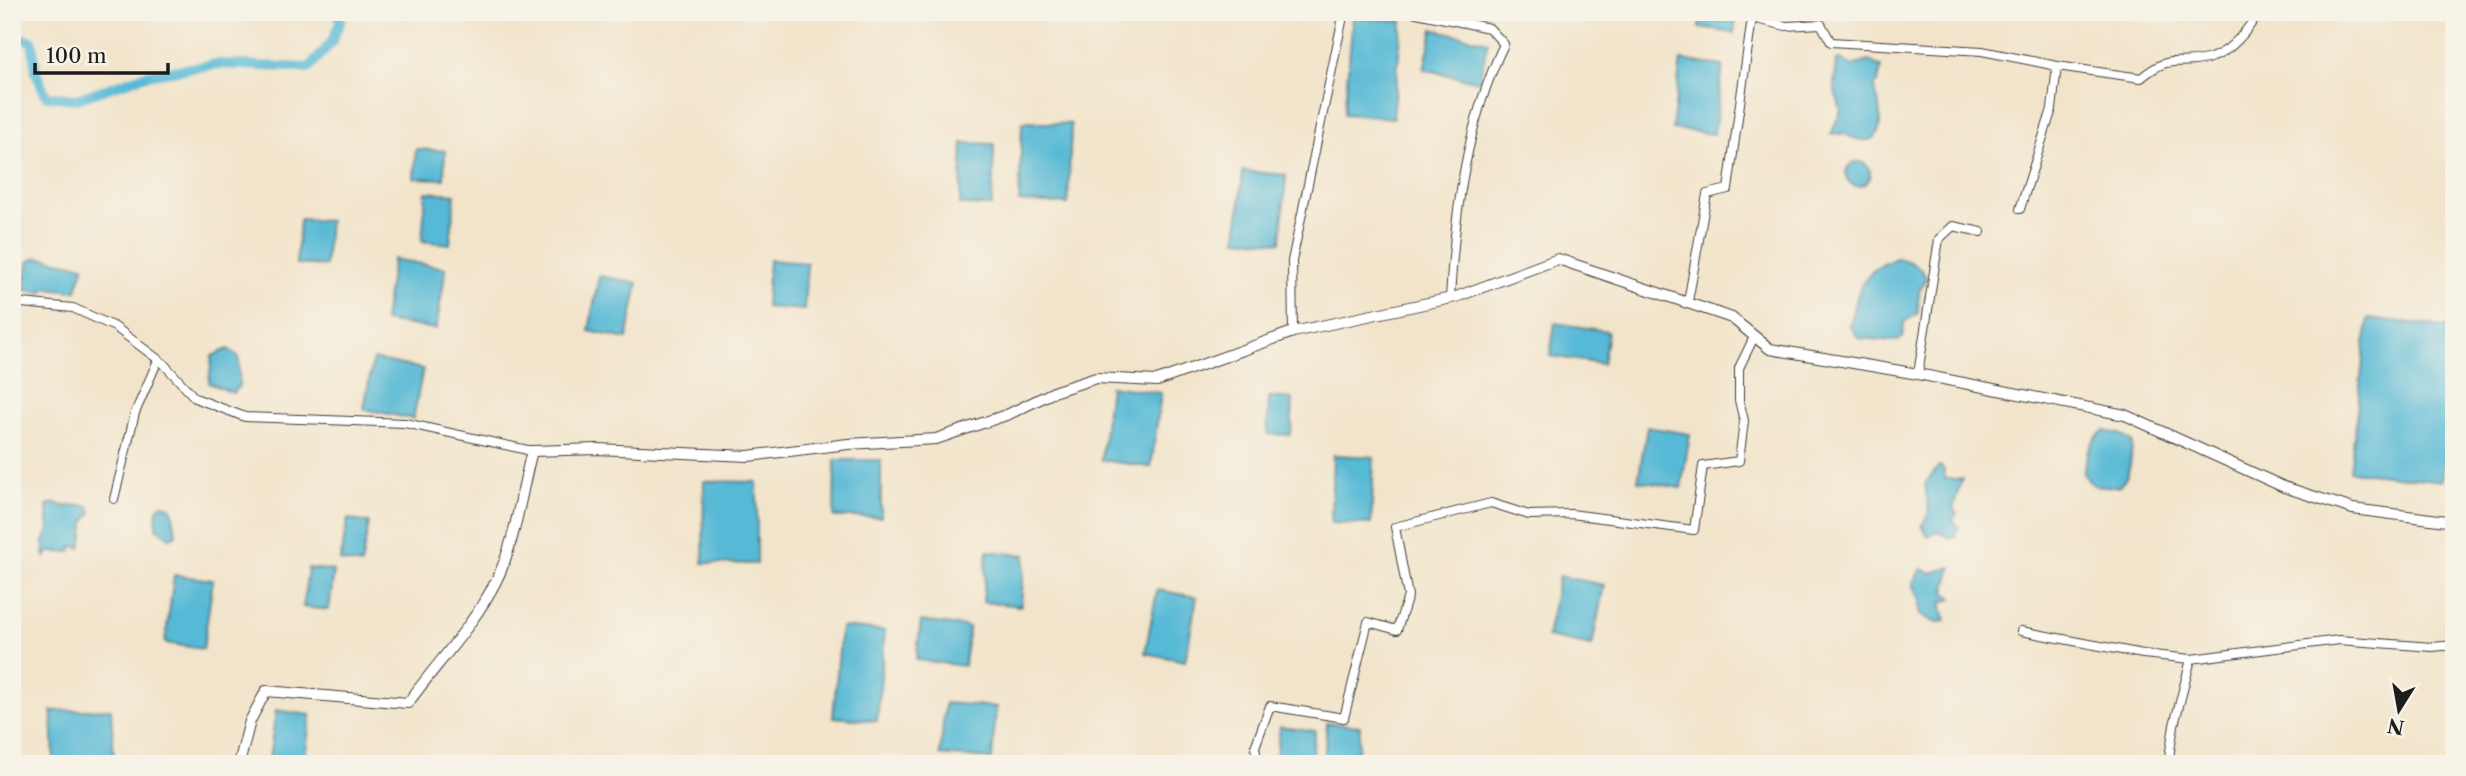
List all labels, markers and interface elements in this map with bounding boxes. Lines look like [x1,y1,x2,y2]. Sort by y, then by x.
scale bar [35,32,168,76]
text: 100 m [46,43,107,68]
north arrow [2364,674,2434,744]
text: N [2386,713,2406,739]

